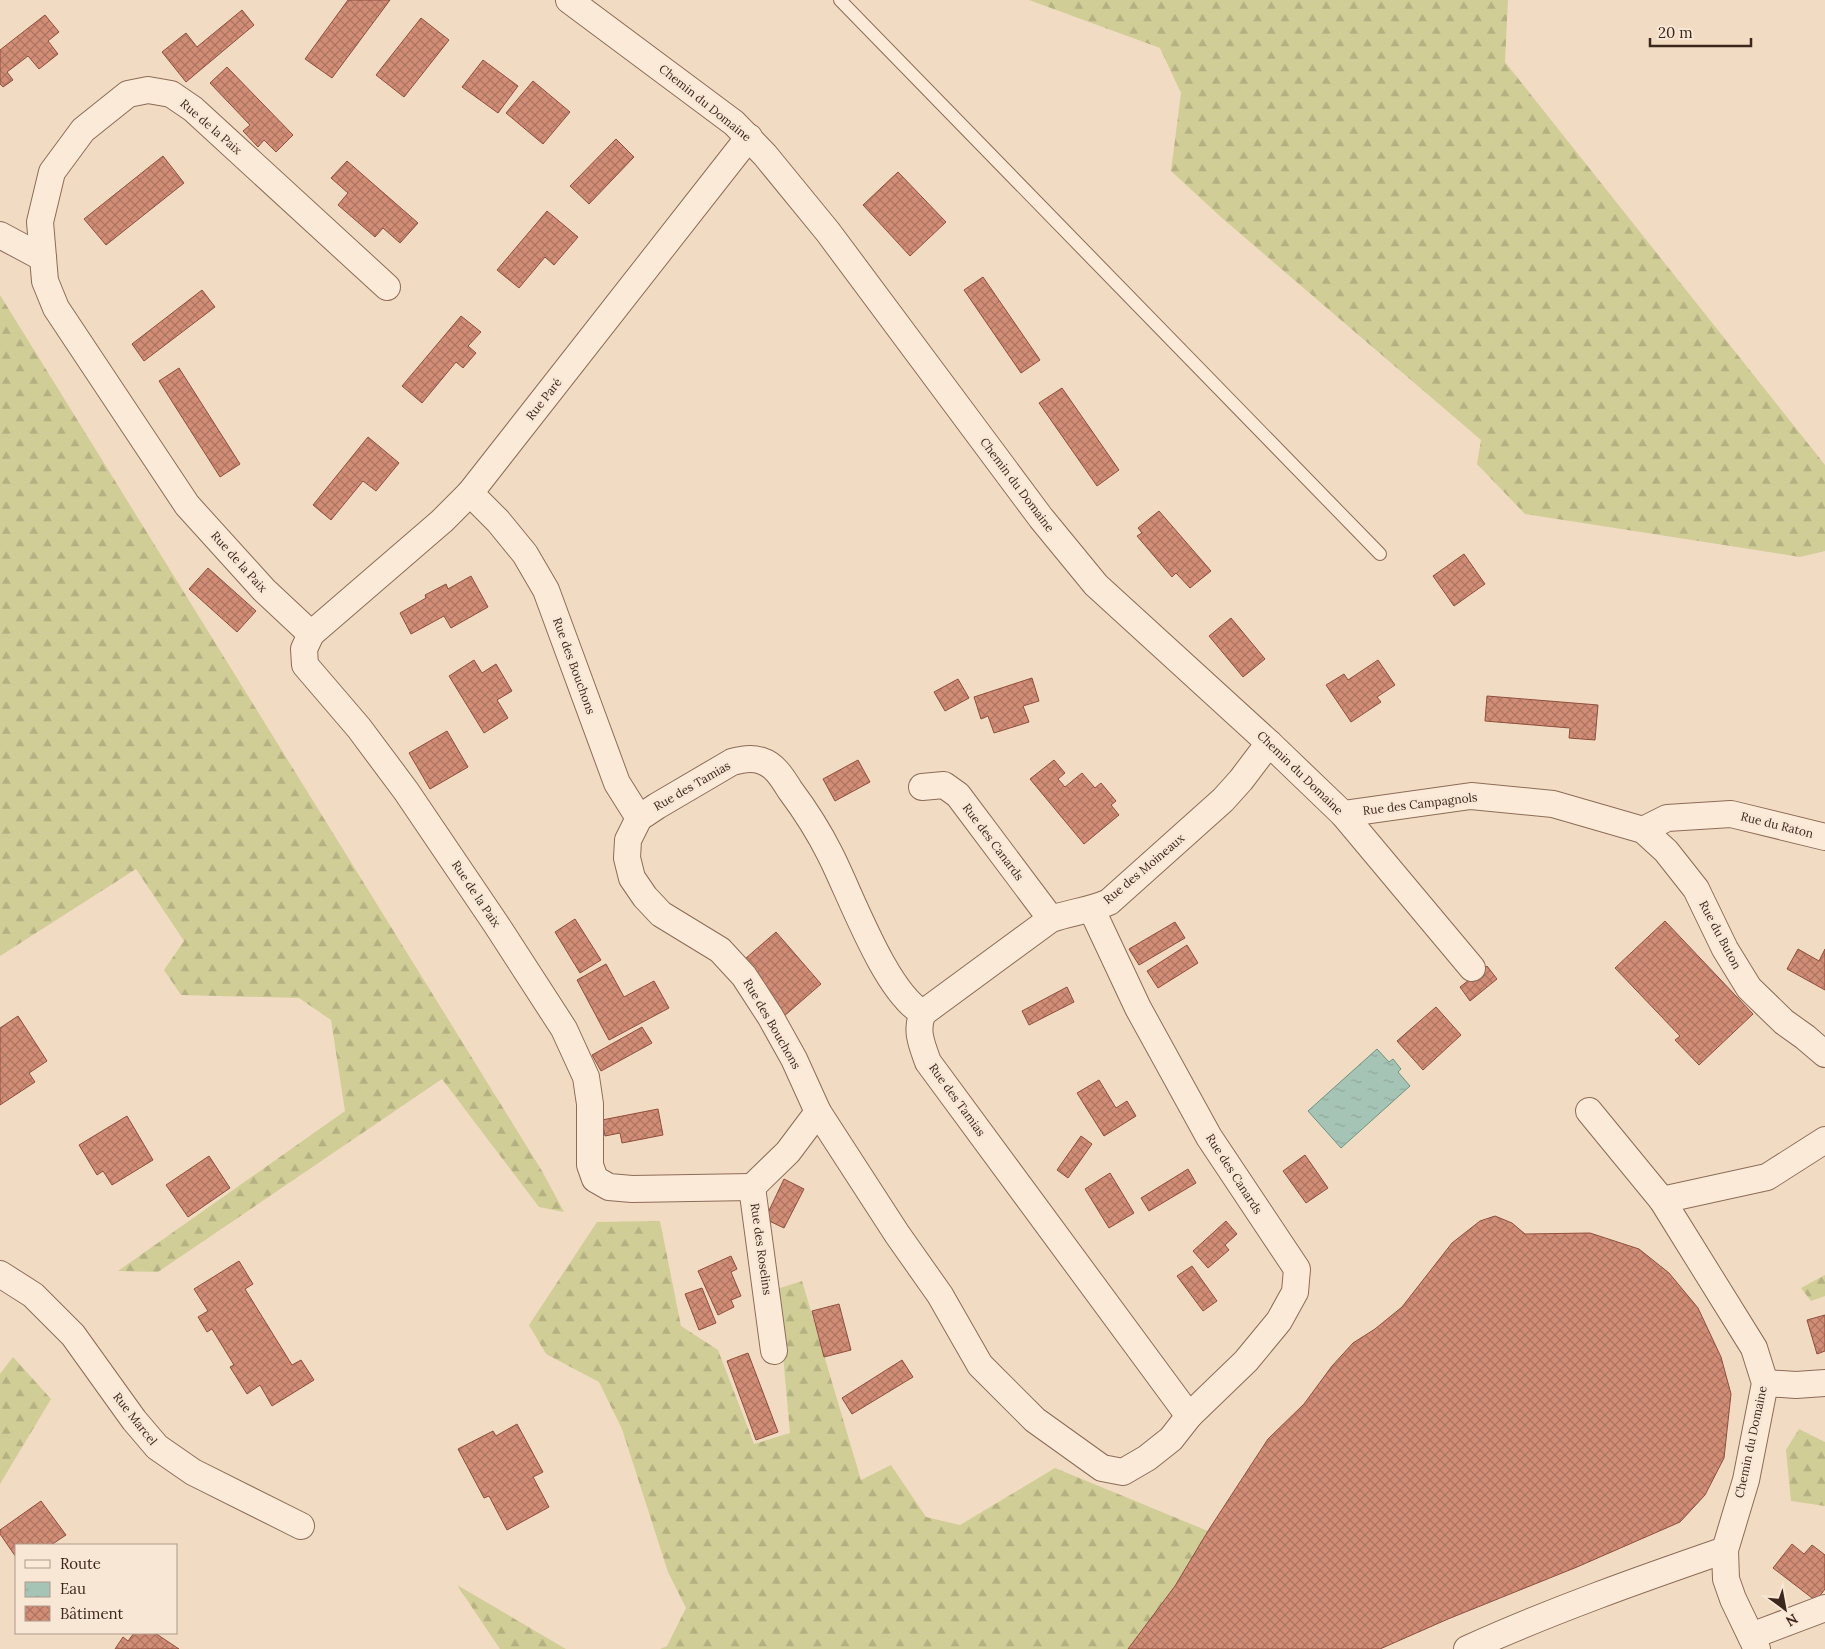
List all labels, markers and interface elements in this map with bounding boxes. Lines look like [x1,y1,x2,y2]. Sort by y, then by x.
scale bar [1650,15,1751,47]
text: 20 m [1658,23,1693,42]
street label: Chemin du Domaine [656,61,755,145]
street label: Rue de la Paix [177,96,246,158]
street label: Rue Paré [523,374,565,423]
street label: Chemin du Domaine [977,435,1058,535]
street label: Rue de la Paix [208,528,271,596]
street label: Rue des Bouchons [550,615,599,717]
street label: Chemin du Domaine [1254,728,1347,818]
street label: Rue des Tamias [651,757,733,814]
street label: Rue des Campagnols [1362,789,1478,818]
street label: Rue des Canards [960,800,1028,884]
street label: Rue du Raton [1739,808,1815,841]
street label: Rue des Moineaux [1100,830,1188,907]
street label: Rue de la Paix [449,858,504,930]
street label: Rue du Buton [1696,898,1745,972]
street label: Rue des Bouchons [740,976,805,1072]
street label: Rue des Tamias [926,1060,989,1139]
street label: Rue des Canards [1203,1131,1266,1217]
street label: Rue des Roselins [748,1202,775,1296]
street label: Chemin du Domaine [1731,1384,1770,1499]
street label: Rue Marcel [110,1389,161,1448]
legend [15,1544,178,1634]
text: Route [60,1554,101,1573]
text: Eau [60,1579,86,1598]
north arrow [1760,1584,1810,1634]
text: Bâtiment [60,1604,123,1623]
text: N [1782,1610,1801,1631]

